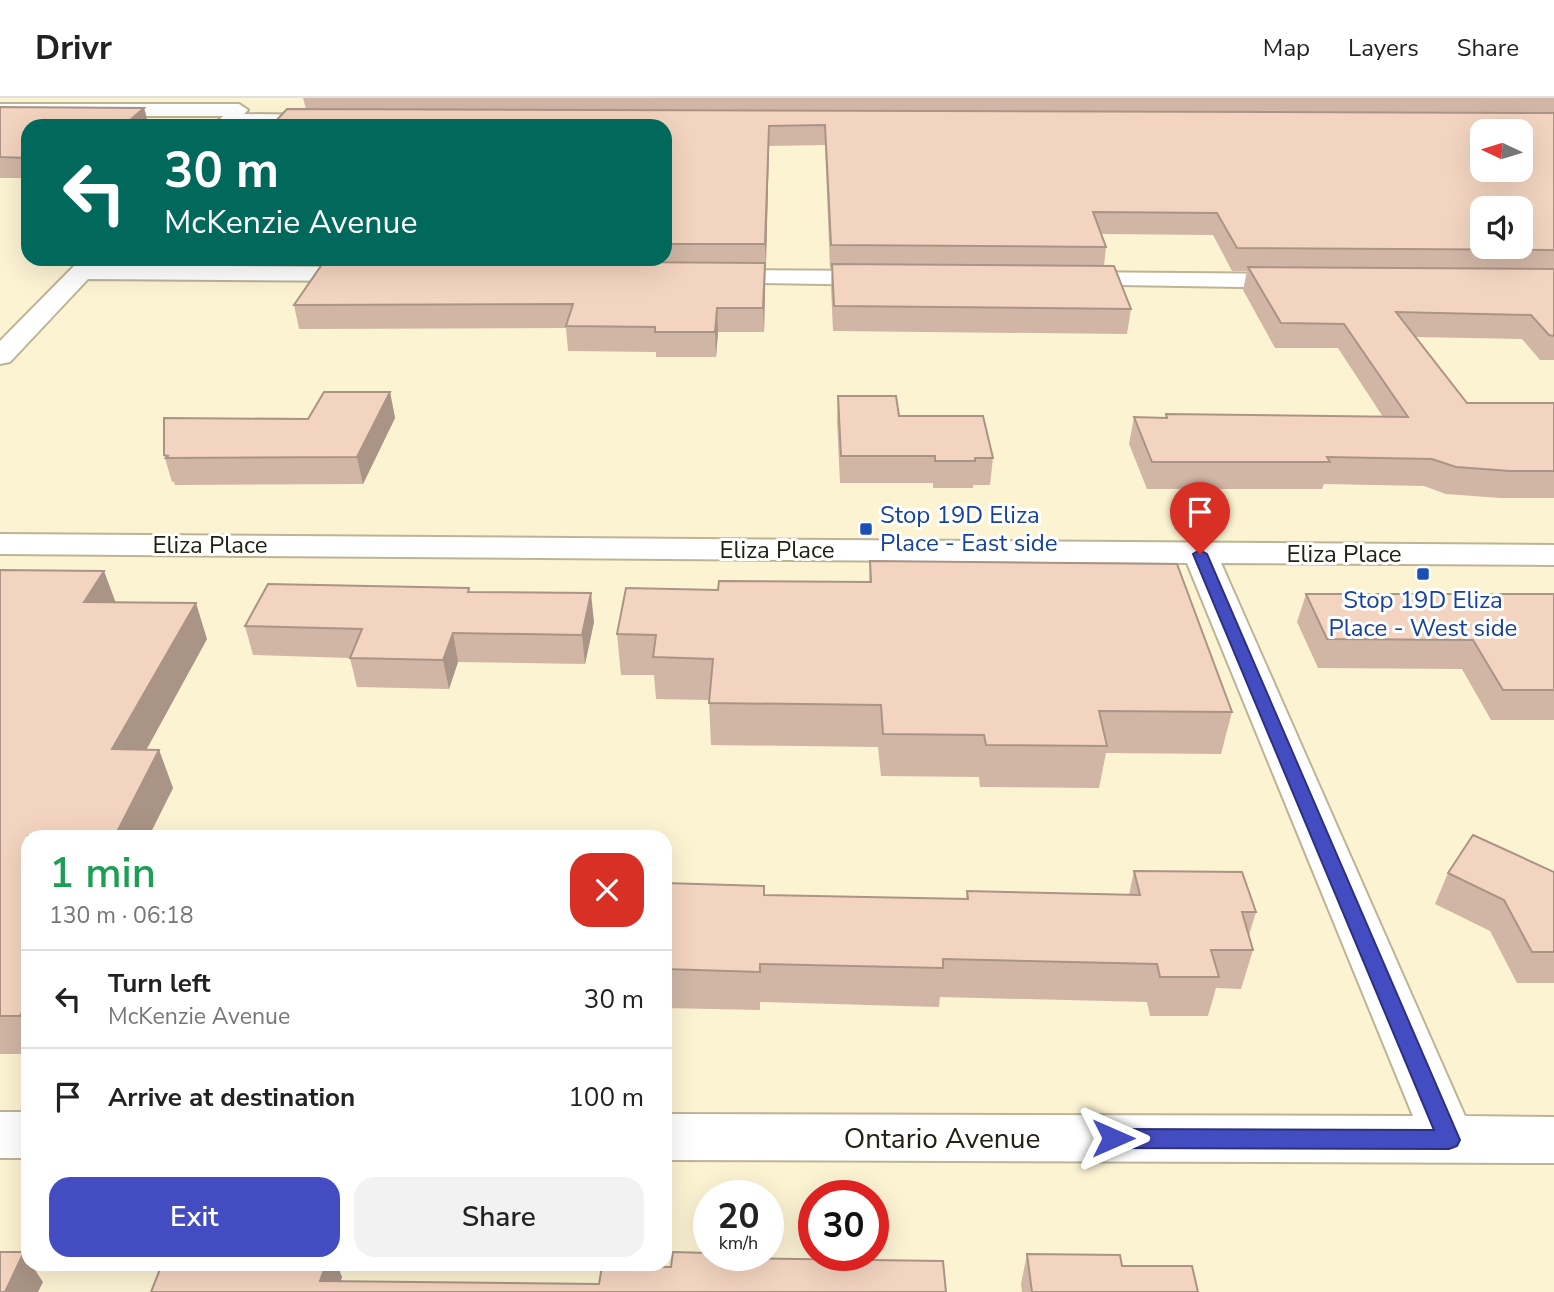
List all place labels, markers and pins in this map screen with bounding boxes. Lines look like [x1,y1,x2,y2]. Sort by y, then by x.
pin [1170,482,1230,554]
place label: Stop 19D Eliza Place - East side [880,499,1058,559]
marker: Stop 19D Eliza Place - East side [858,521,874,537]
marker: Stop 19D Eliza Place - West side [1415,566,1431,582]
place label: Stop 19D Eliza Place - West side [1329,584,1517,644]

